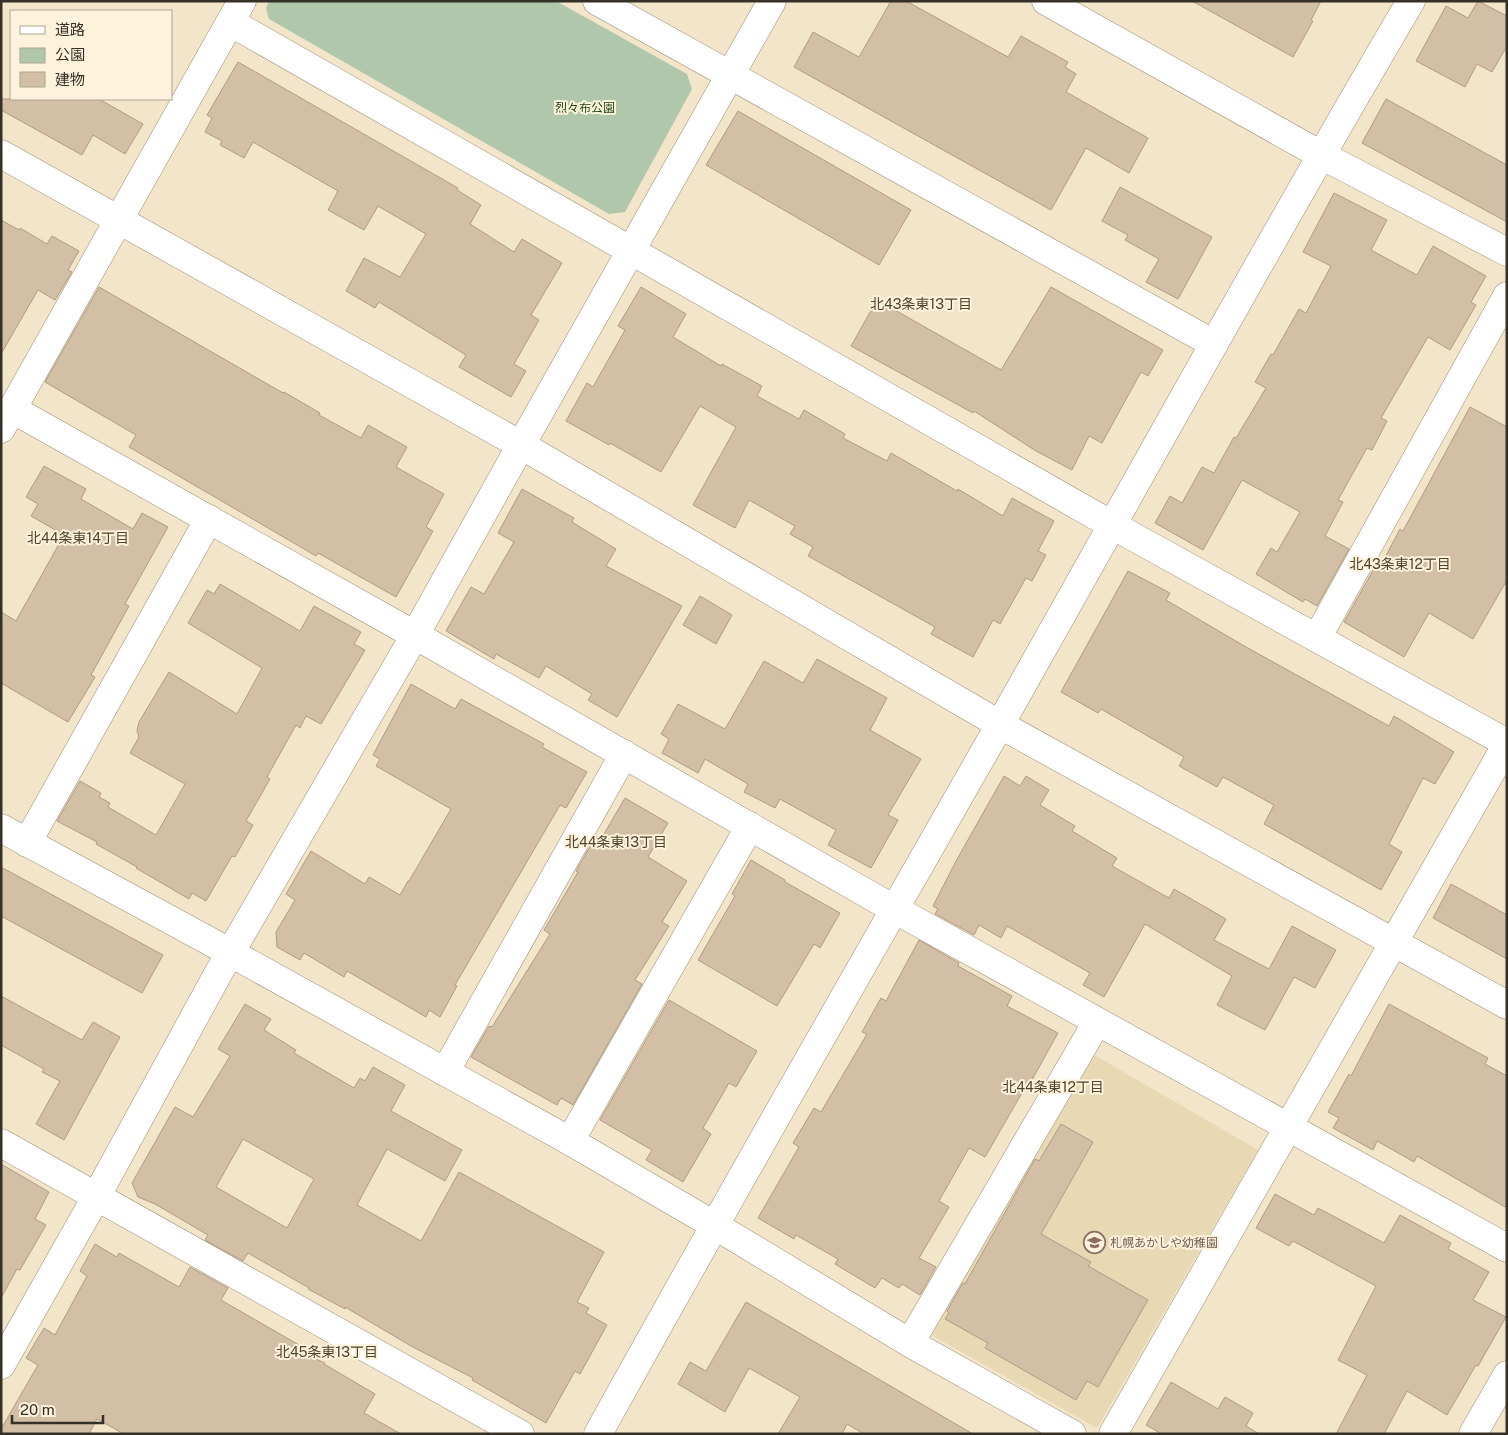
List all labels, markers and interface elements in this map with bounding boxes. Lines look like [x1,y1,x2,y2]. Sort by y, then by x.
legend [10,10,172,100]
text: 道路 [55,21,85,38]
text: 公園 [55,46,85,63]
text: 建物 [55,71,85,88]
park label: 烈々布公園 [555,101,615,115]
district label: 北43条東13丁目 [870,296,972,312]
district label: 北44条東14丁目 [27,530,129,546]
district label: 北43条東12丁目 [1349,556,1451,572]
district label: 北44条東13丁目 [565,834,667,850]
district label: 北44条東12丁目 [1002,1079,1104,1095]
school or university icon: 札幌あかしや幼稚園 [1082,1231,1106,1255]
place label: 札幌あかしや幼稚園 [1110,1236,1218,1250]
district label: 北45条東13丁目 [276,1344,378,1360]
scale bar [12,1392,104,1424]
text: 20 m [20,1401,55,1418]

